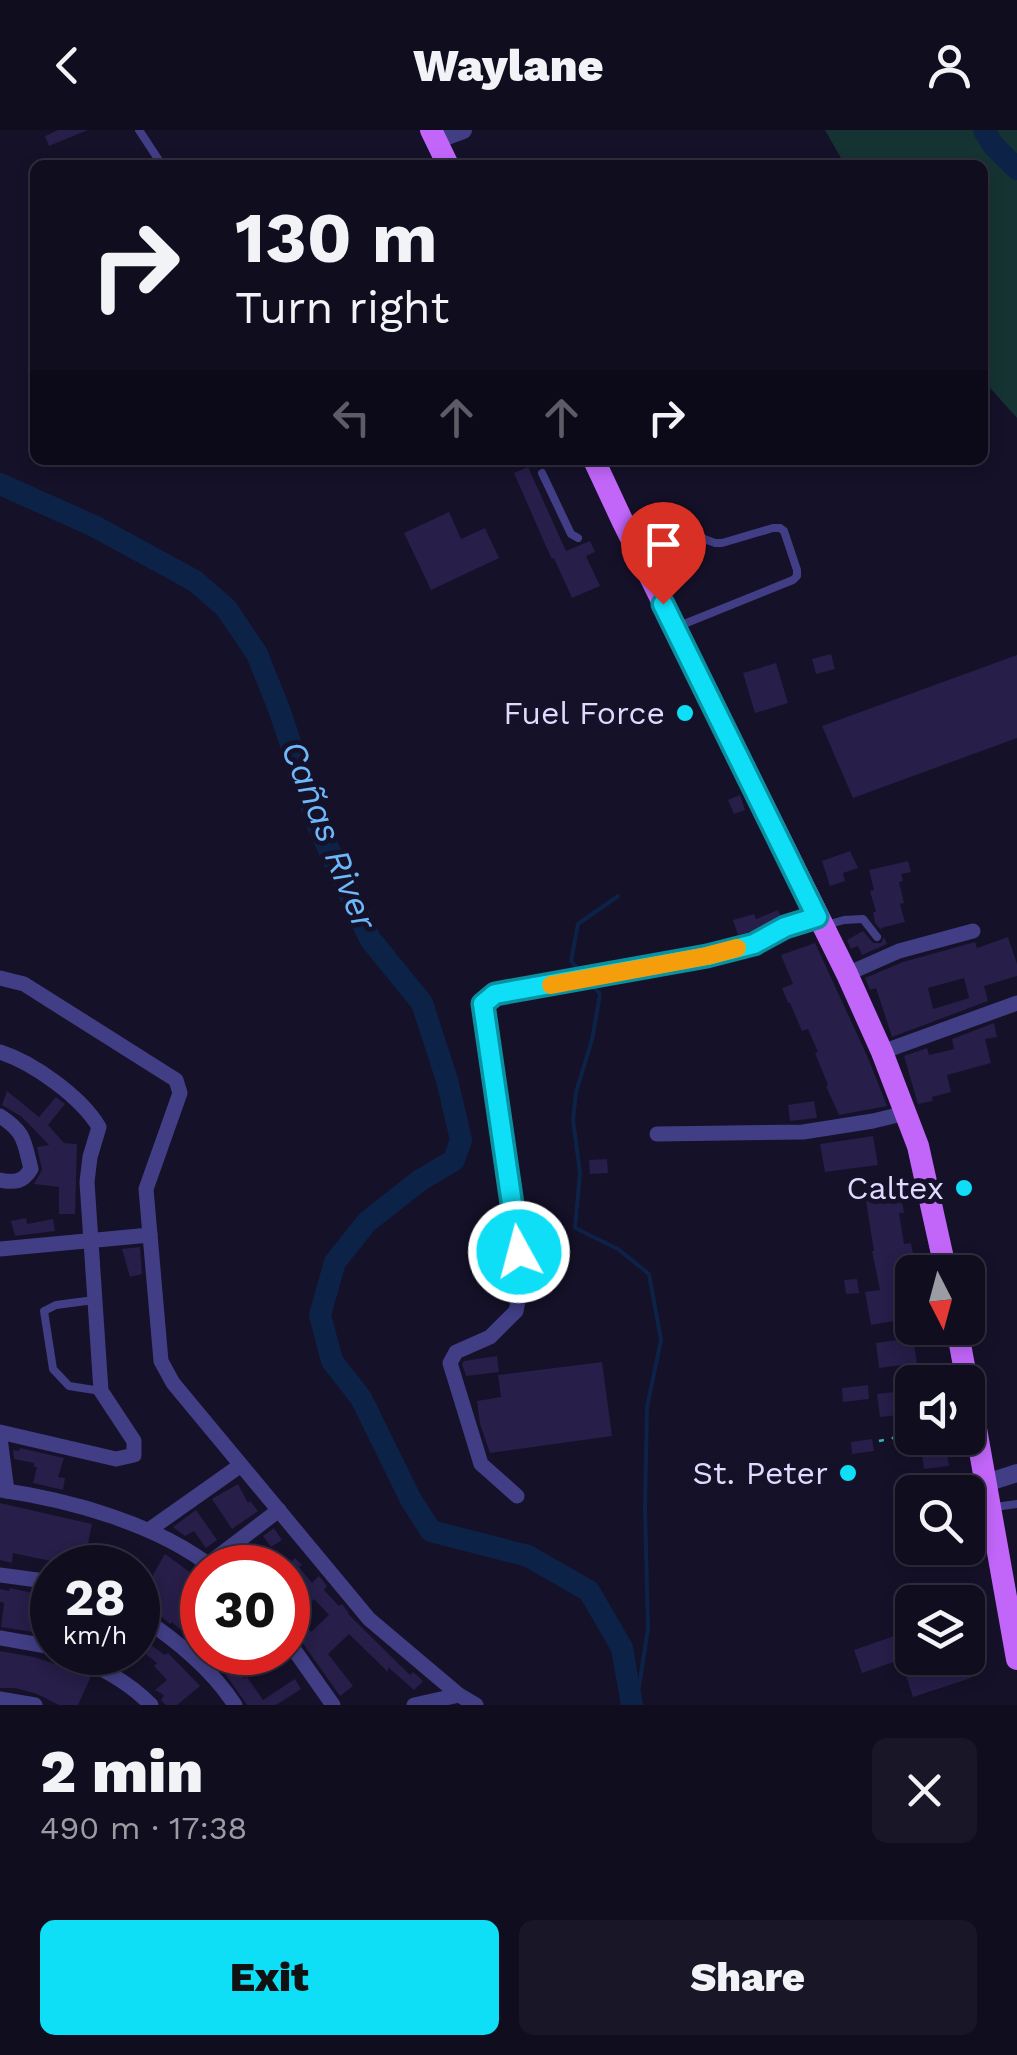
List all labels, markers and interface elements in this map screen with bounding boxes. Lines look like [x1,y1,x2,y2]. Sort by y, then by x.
icon: back [40,38,95,93]
icon: person [922,38,977,93]
text: Waylane [413,39,604,92]
text: 130 m [235,197,438,279]
icon: right [70,200,200,330]
text: Turn right [235,281,449,334]
icon: left [324,390,379,445]
icon: ahead [429,390,484,445]
icon: ahead [534,390,589,445]
icon: right [639,390,694,445]
pin [621,502,706,605]
icon: arrive [636,517,691,572]
place label: Fuel Force [503,694,665,732]
marker: Fuel Force [674,702,696,724]
water label: Cañas River [272,735,386,937]
place label: Caltex [846,1169,944,1207]
marker: Caltex [953,1177,975,1199]
position arrow [467,1200,571,1304]
north arrow [895,1255,985,1345]
map controls [895,1255,985,1675]
button: sound [895,1365,985,1455]
place label: St. Peter [693,1454,828,1492]
marker: St. Peter [837,1462,859,1484]
button: search [895,1475,985,1565]
speed limit sign: 30 [180,1545,310,1675]
text: 28 [64,1568,126,1627]
button: layers [895,1585,985,1675]
text: km/h [63,1621,127,1650]
text: 2 min [40,1736,204,1807]
button: close [872,1738,977,1843]
text: 490 m · 17:38 [40,1809,247,1847]
button: Exit [40,1920,499,2035]
button: Share [519,1920,977,2035]

